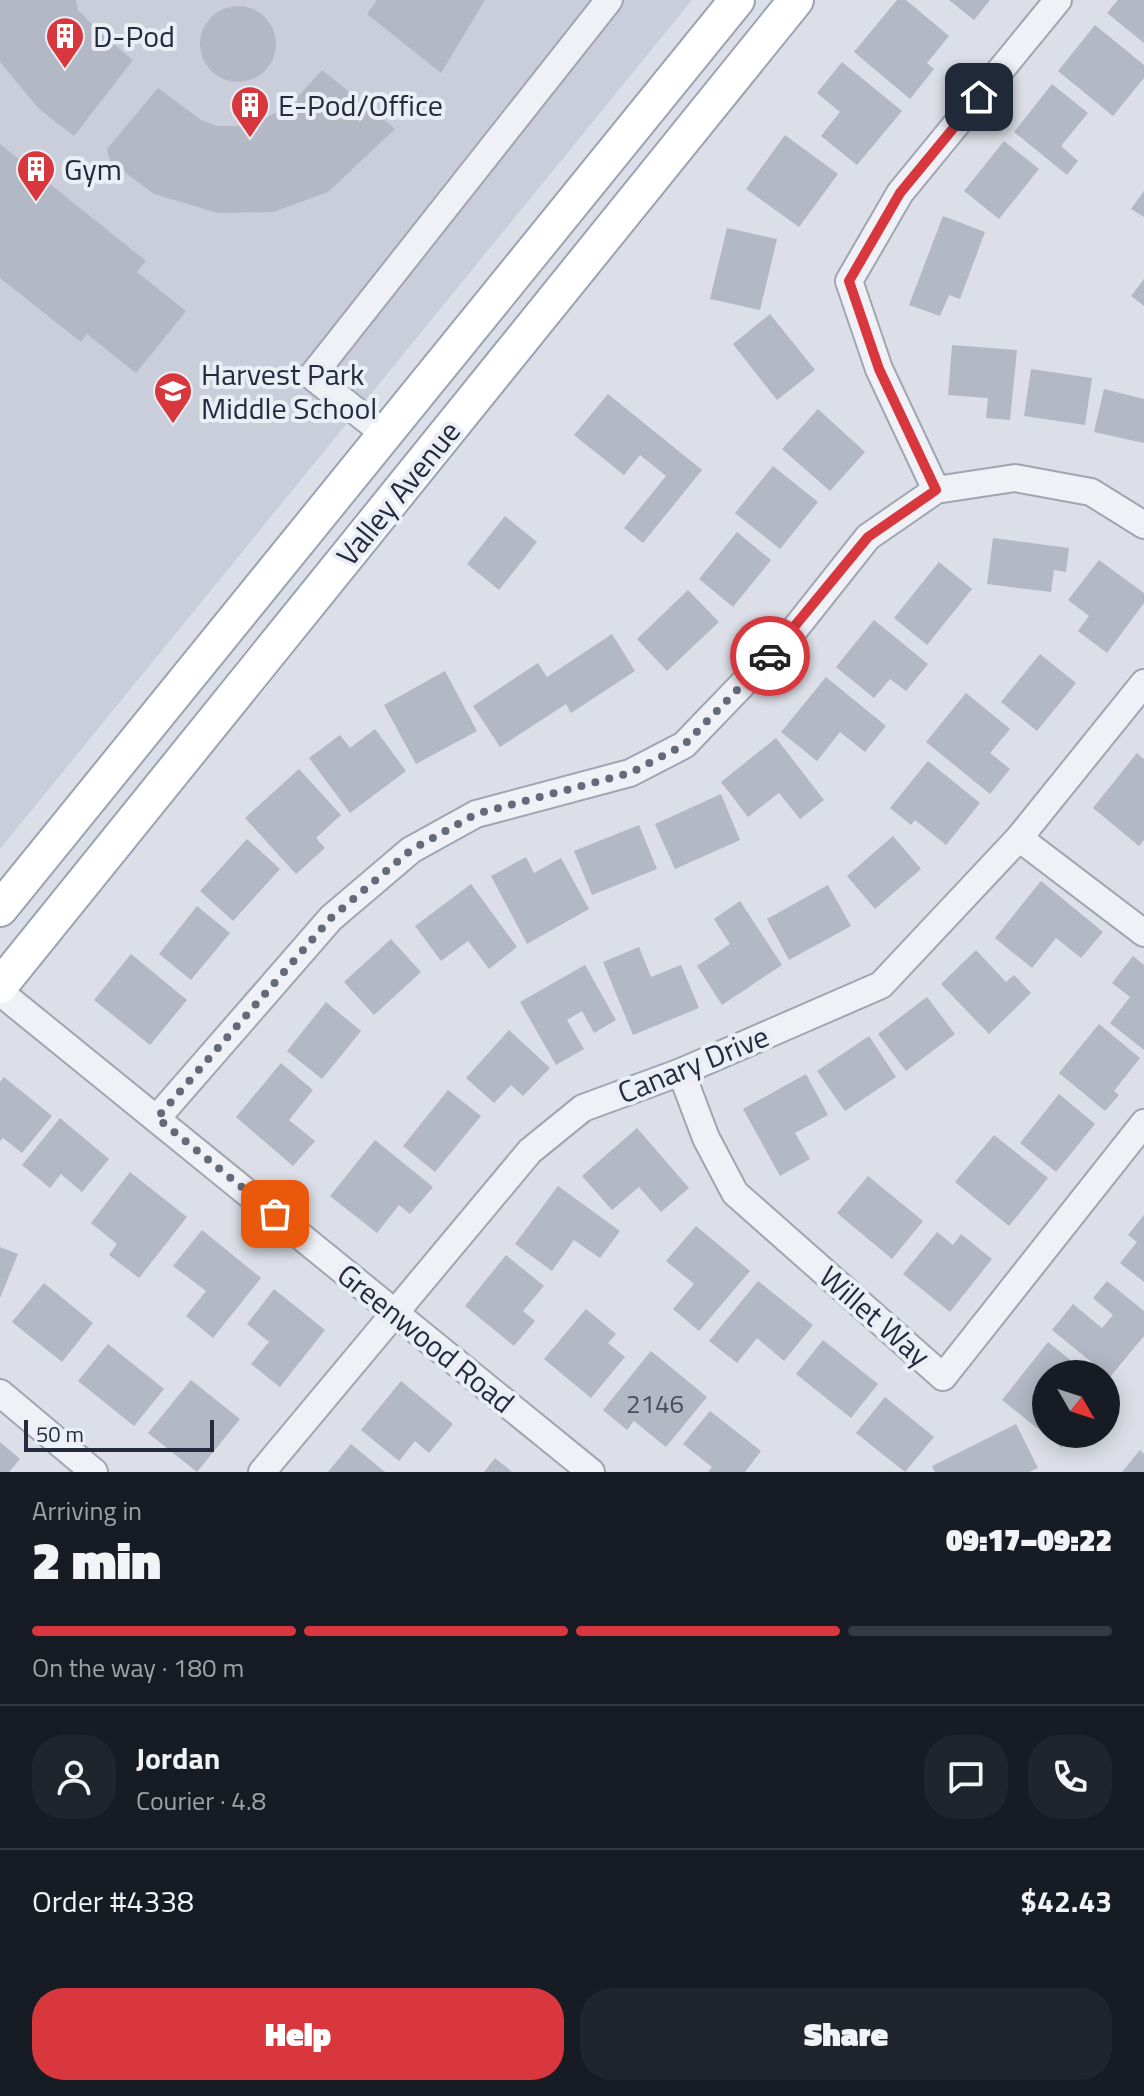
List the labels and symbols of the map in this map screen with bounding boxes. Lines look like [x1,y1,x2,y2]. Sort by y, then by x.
place label: D-Pod [93,13,175,59]
building icon: D-Pod [44,15,86,70]
pin [945,63,1013,131]
place label: E-Pod/Office [278,82,443,128]
building icon: E-Pod/Office [229,84,271,139]
place label: Gym [64,146,122,192]
building icon: Gym [15,148,57,203]
place label: Harvest Park Middle School [201,351,377,431]
school or university icon: Harvest Park Middle School [152,370,194,425]
street label: Valley Avenue [325,410,471,576]
courier [730,616,810,696]
street label: Canary Drive [610,1013,776,1115]
pin [241,1180,309,1248]
street label: Greenwood Road [327,1252,525,1424]
street label: Willet Way [809,1254,941,1378]
north arrow [1032,1360,1120,1448]
house number: 2146 [626,1384,684,1423]
scale bar [24,1416,214,1452]

